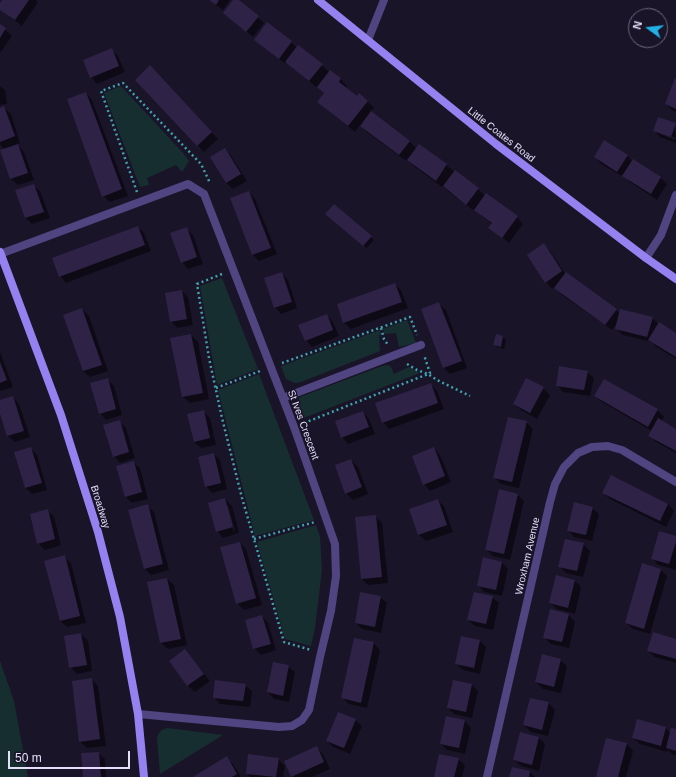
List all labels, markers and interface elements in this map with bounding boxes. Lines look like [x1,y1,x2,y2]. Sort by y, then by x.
north arrow [628,8,668,48]
text: N [631,20,644,31]
street label: Little Coates Road [465,105,537,165]
street label: St Ives Crescent [285,388,321,462]
street label: Broadway [88,484,112,530]
street label: Wroxham Avenue [513,516,543,596]
scale bar [10,743,132,769]
text: 50 m [15,751,42,765]

